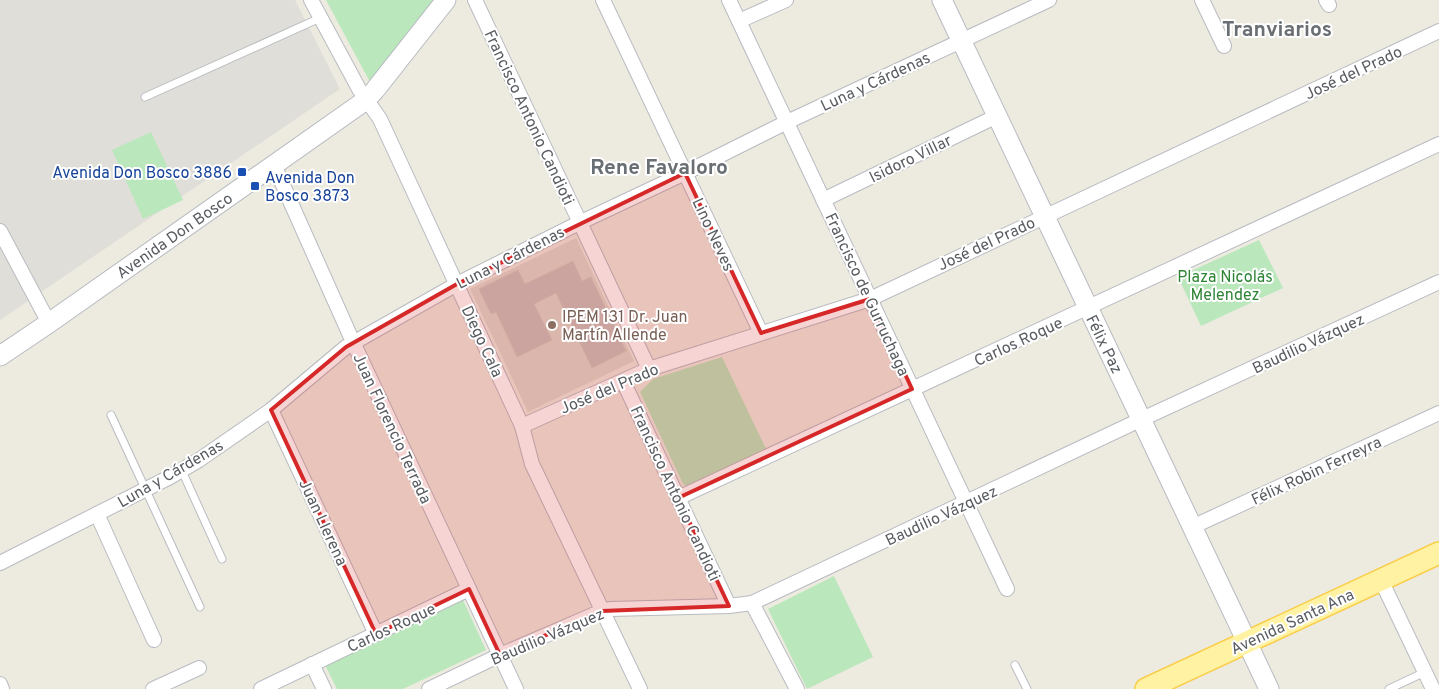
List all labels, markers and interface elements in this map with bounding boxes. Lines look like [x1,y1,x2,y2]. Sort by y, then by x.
district label: Tranviarios [1222,17,1332,44]
street label: Francisco Antonio Candioti [479,27,578,209]
street label: José del Prado [1302,42,1406,105]
street label: Luna y Cárdenas [818,49,934,117]
street label: Isidoro Villar [866,131,955,188]
district label: Rene Favaloro [590,155,728,182]
place label: Avenida Don Bosco 3886 [52,164,232,184]
marker: Avenida Don Bosco 3886 [236,166,248,178]
place label: Avenida Don Bosco 3873 [265,169,355,207]
marker: Avenida Don Bosco 3873 [249,180,261,192]
street label: Avenida Don Bosco [113,189,237,284]
street label: Lino Neves [687,195,738,275]
street label: Francisco de Gurruchaga [820,210,913,380]
street label: José del Prado [935,213,1039,276]
street label: Luna y Cárdenas [453,223,568,295]
park label: Plaza Nicolás Melendez [1177,268,1273,306]
street label: Diego Cala [456,303,506,381]
place label: IPEM 131 Dr. Juan Martín Allende [562,308,688,346]
street label: Baudilio Vázquez [1250,310,1368,380]
street label: Félix Paz [1080,312,1126,378]
street label: Carlos Roque [971,314,1066,372]
marker: IPEM 131 Dr. Juan Martín Allende [546,319,558,331]
street label: Juan Florencio Terrada [347,350,435,507]
street label: José del Prado [557,360,662,420]
street label: Francisco Antonio Candioti [625,403,724,585]
street label: Félix Robin Ferreyra [1249,433,1385,511]
street label: Luna y Cárdenas [115,436,227,513]
street label: Juan Llerena [293,476,351,569]
street label: Baudilio Vázquez [883,482,1001,552]
street label: Avenida Santa Ana [1228,585,1358,660]
street label: Carlos Roque [344,600,439,658]
street label: Baudilio Vázquez [488,605,608,671]

